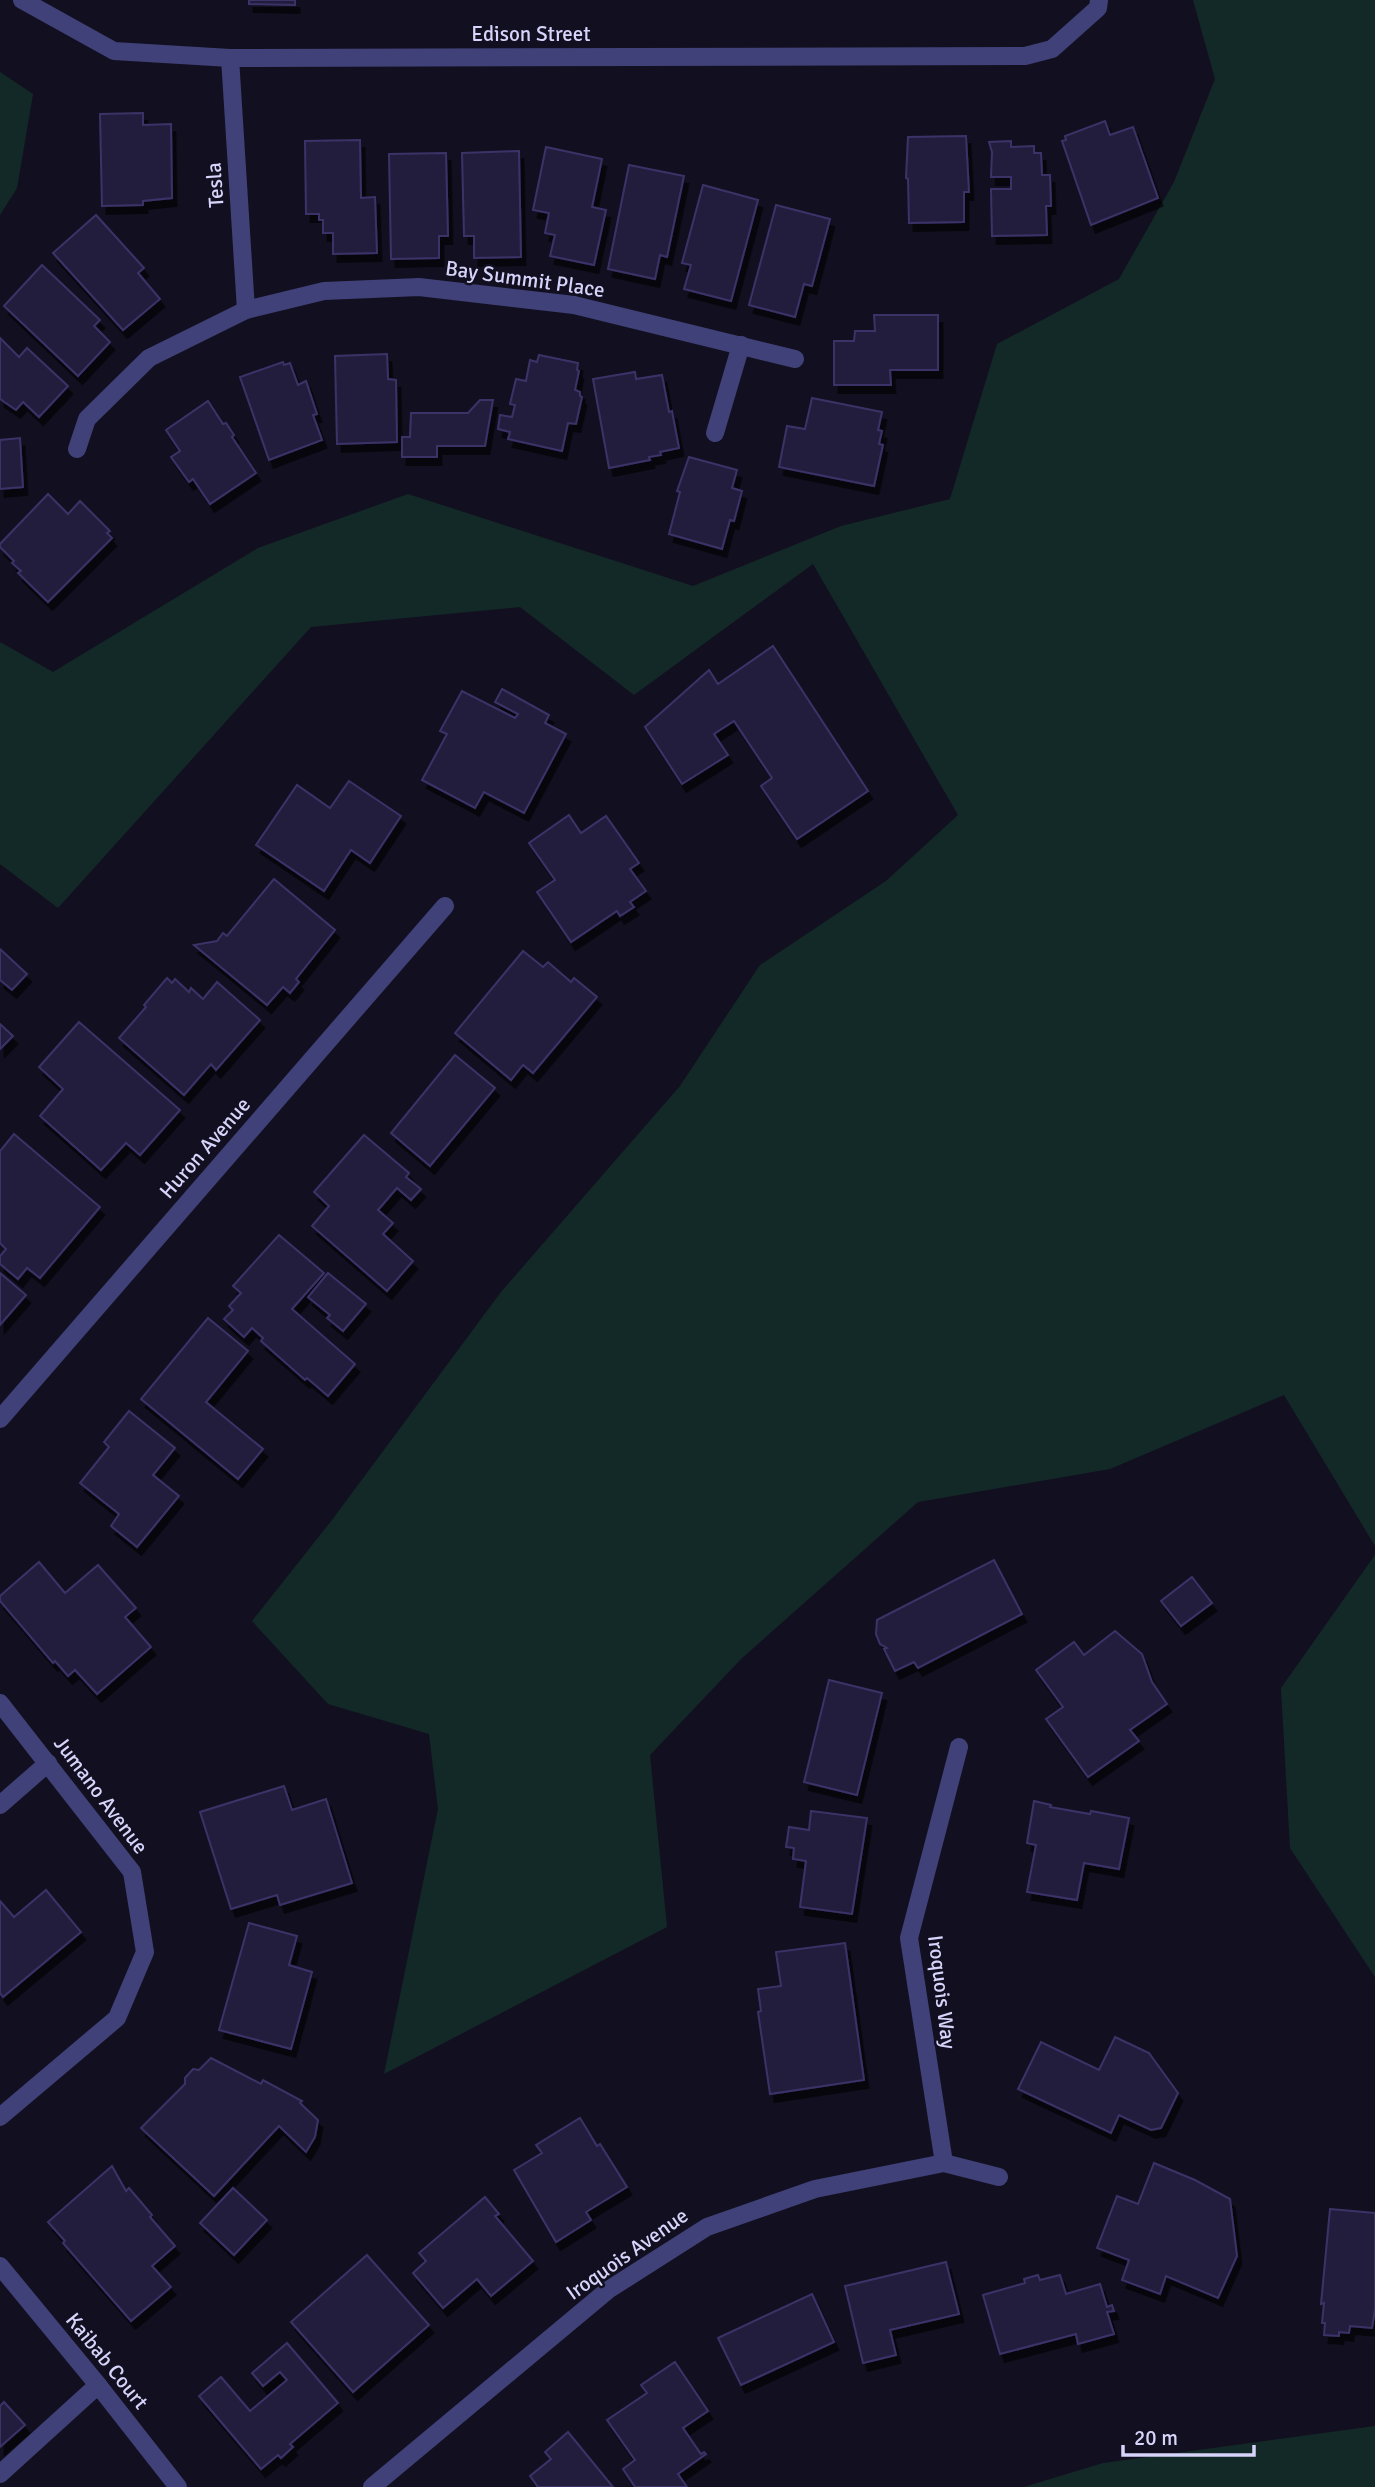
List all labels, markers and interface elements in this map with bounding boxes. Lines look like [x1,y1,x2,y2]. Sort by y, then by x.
street label: Edison Street [471,21,591,47]
street label: Tesla [200,162,230,208]
street label: Bay Summit Place [444,255,606,303]
street label: Huron Avenue [154,1092,256,1204]
street label: Jumano Avenue [48,1731,154,1859]
street label: Iroquois Way [922,1934,962,2051]
street label: Iroquois Avenue [561,2202,693,2306]
street label: Kaibab Court [60,2307,154,2415]
scale bar [1123,2414,1254,2458]
text: 20 m [1134,2425,1178,2451]

